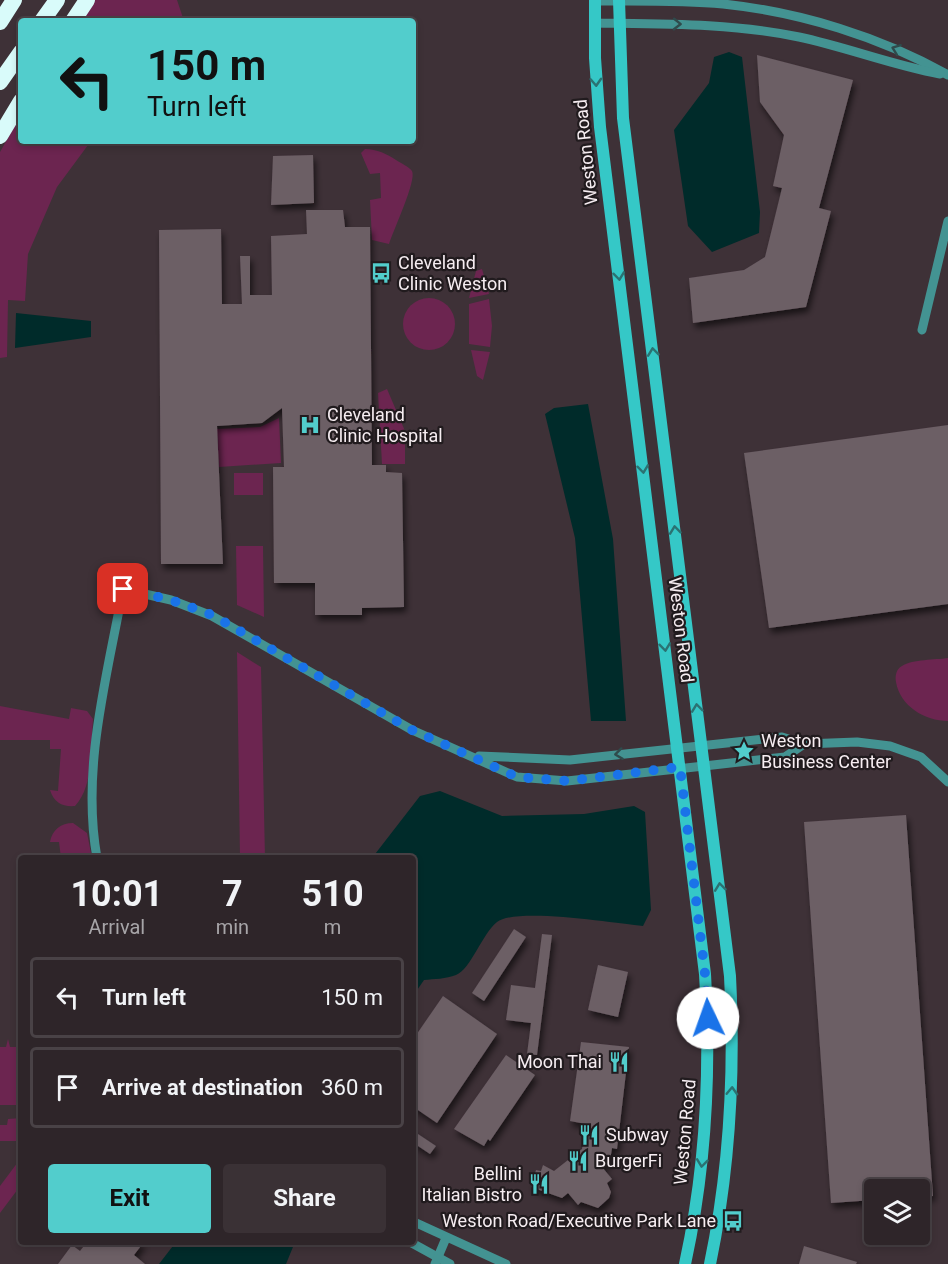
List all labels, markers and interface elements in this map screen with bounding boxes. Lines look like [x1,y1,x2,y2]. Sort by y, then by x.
one-way arrow [672,18,681,30]
text: 150 m [147,41,266,90]
icon: left [48,42,126,120]
one-way arrow [891,44,902,57]
one-way arrow [590,77,603,86]
text: Turn left [147,91,247,123]
street label: Weston Road [570,98,601,206]
place label: Cleveland Clinic Weston [398,252,507,294]
bus stop icon: Cleveland Clinic Weston [369,261,393,285]
one-way arrow [612,271,624,280]
one-way arrow [647,348,659,357]
place label: Cleveland Clinic Hospital [327,404,443,446]
hospital icon: Cleveland Clinic Hospital [298,413,322,437]
one-way arrow [636,465,649,474]
one-way arrow [669,526,681,535]
pin [97,563,148,614]
icon: arrive [106,572,139,605]
street label: Weston Road [665,576,698,684]
one-way arrow [658,642,671,652]
one-way arrow [691,704,704,713]
place label: Weston Business Center [761,730,891,772]
place icon: Weston Business Center [732,739,756,763]
one-way arrow [615,748,624,760]
text: 10:01 [70,873,163,915]
text: 7 [222,873,243,915]
text: 510 [302,873,364,915]
one-way arrow [714,882,726,892]
text: Arrival [88,915,145,939]
text: min [216,915,249,939]
text: m [324,915,341,939]
icon: left [51,981,84,1014]
text: Turn left [102,985,186,1010]
text: 150 m [321,985,383,1010]
position arrow [676,986,740,1050]
restaurant icon: Moon Thai [607,1050,631,1074]
place label: Moon Thai [517,1051,602,1072]
icon: arrive [51,1071,84,1104]
text: Arrive at destination [102,1075,303,1100]
text: 360 m [321,1075,383,1100]
street label: Weston Road [669,1078,700,1186]
one-way arrow [726,1087,738,1096]
restaurant icon: Subway [577,1123,601,1147]
place label: Subway [606,1124,669,1145]
restaurant icon: BurgerFi [566,1149,590,1173]
place label: BurgerFi [595,1150,662,1171]
one-way arrow [696,1158,709,1167]
place label: Bellini Italian Bistro [422,1163,522,1205]
button: Exit [48,1164,211,1233]
button: Share [223,1164,386,1233]
restaurant icon: Bellini Italian Bistro [527,1172,551,1196]
map controls [864,1179,930,1245]
button: layers [864,1179,930,1245]
bus stop icon: Weston Road/Executive Park Lane [721,1209,745,1233]
place label: Weston Road/Executive Park Lane [442,1210,716,1231]

